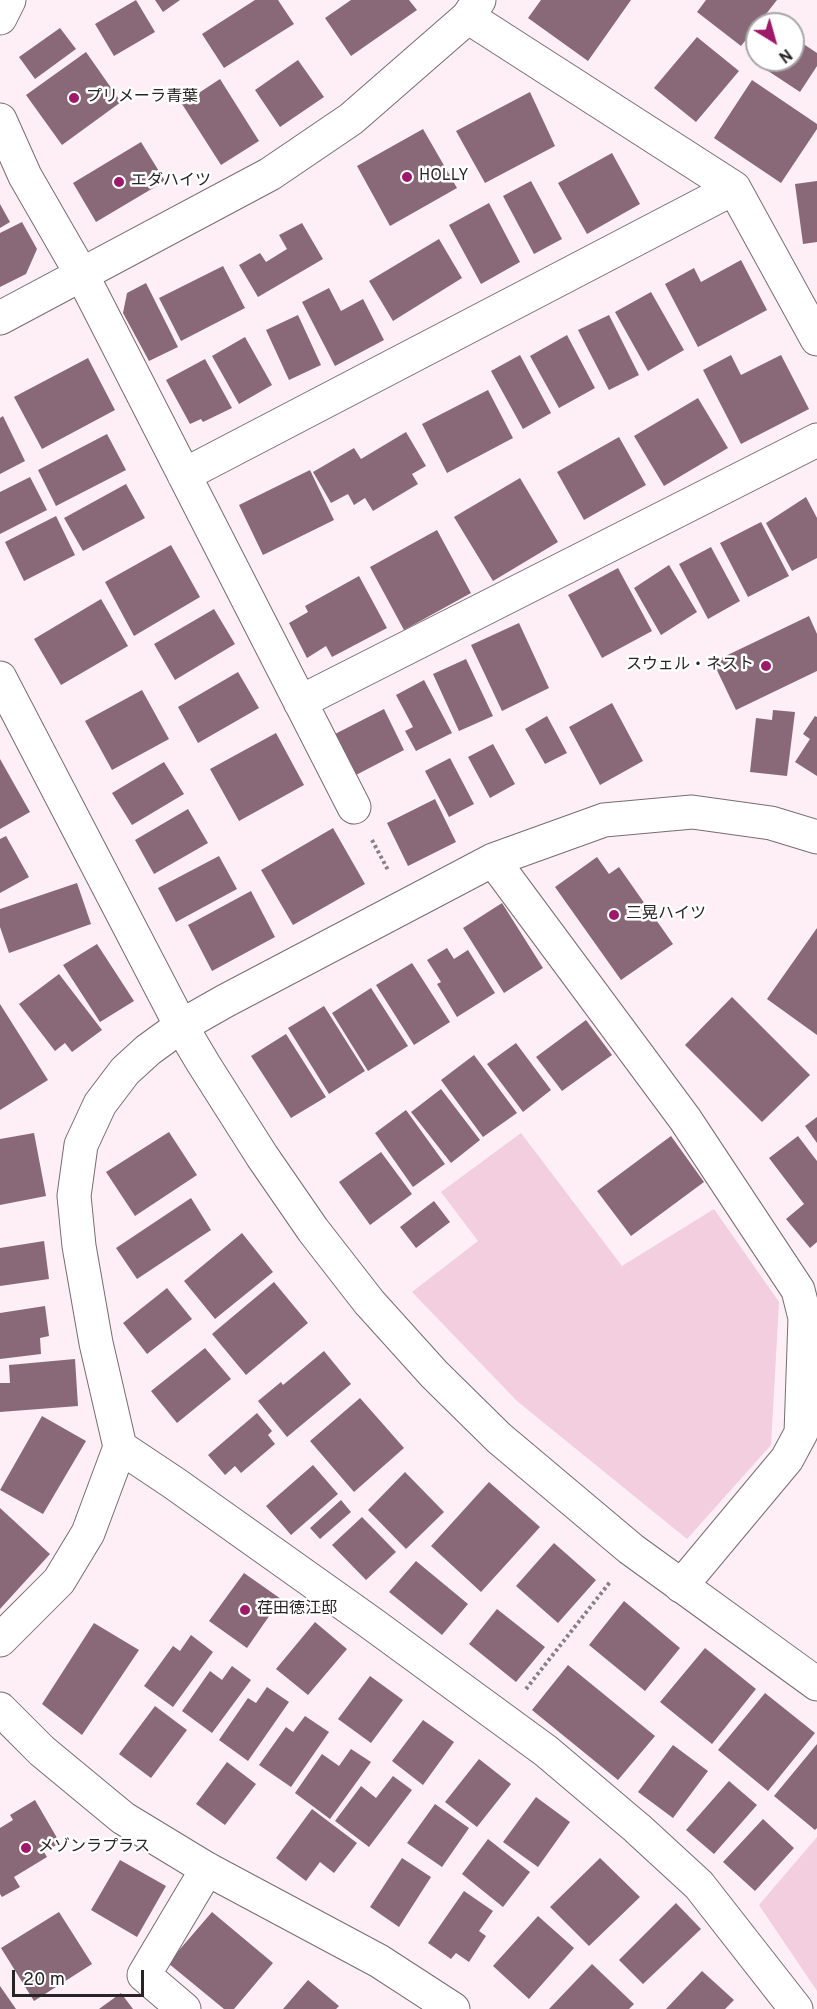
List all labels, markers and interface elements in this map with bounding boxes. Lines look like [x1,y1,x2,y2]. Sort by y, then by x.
north arrow [745,12,805,72]
text: N [774,43,795,66]
place label: プリメーラ青葉 [86,88,198,108]
marker: プリメーラ青葉 [67,91,81,105]
place label: HOLLY [419,167,468,187]
marker: HOLLY [400,170,414,184]
place label: エダハイツ [131,172,211,192]
marker: エダハイツ [112,175,126,189]
place label: スウェル・ネスト [626,656,754,676]
marker: スウェル・ネスト [759,659,773,673]
place label: 三晃ハイツ [626,905,706,925]
marker: 三晃ハイツ [607,908,621,922]
place label: 荏田徳江邸 [257,1600,337,1620]
marker: 荏田徳江邸 [238,1603,252,1617]
place label: メゾンラプラス [38,1838,150,1858]
marker: メゾンラプラス [19,1841,33,1855]
scale bar [15,1958,147,1996]
text: 20 m [23,1969,65,1992]

